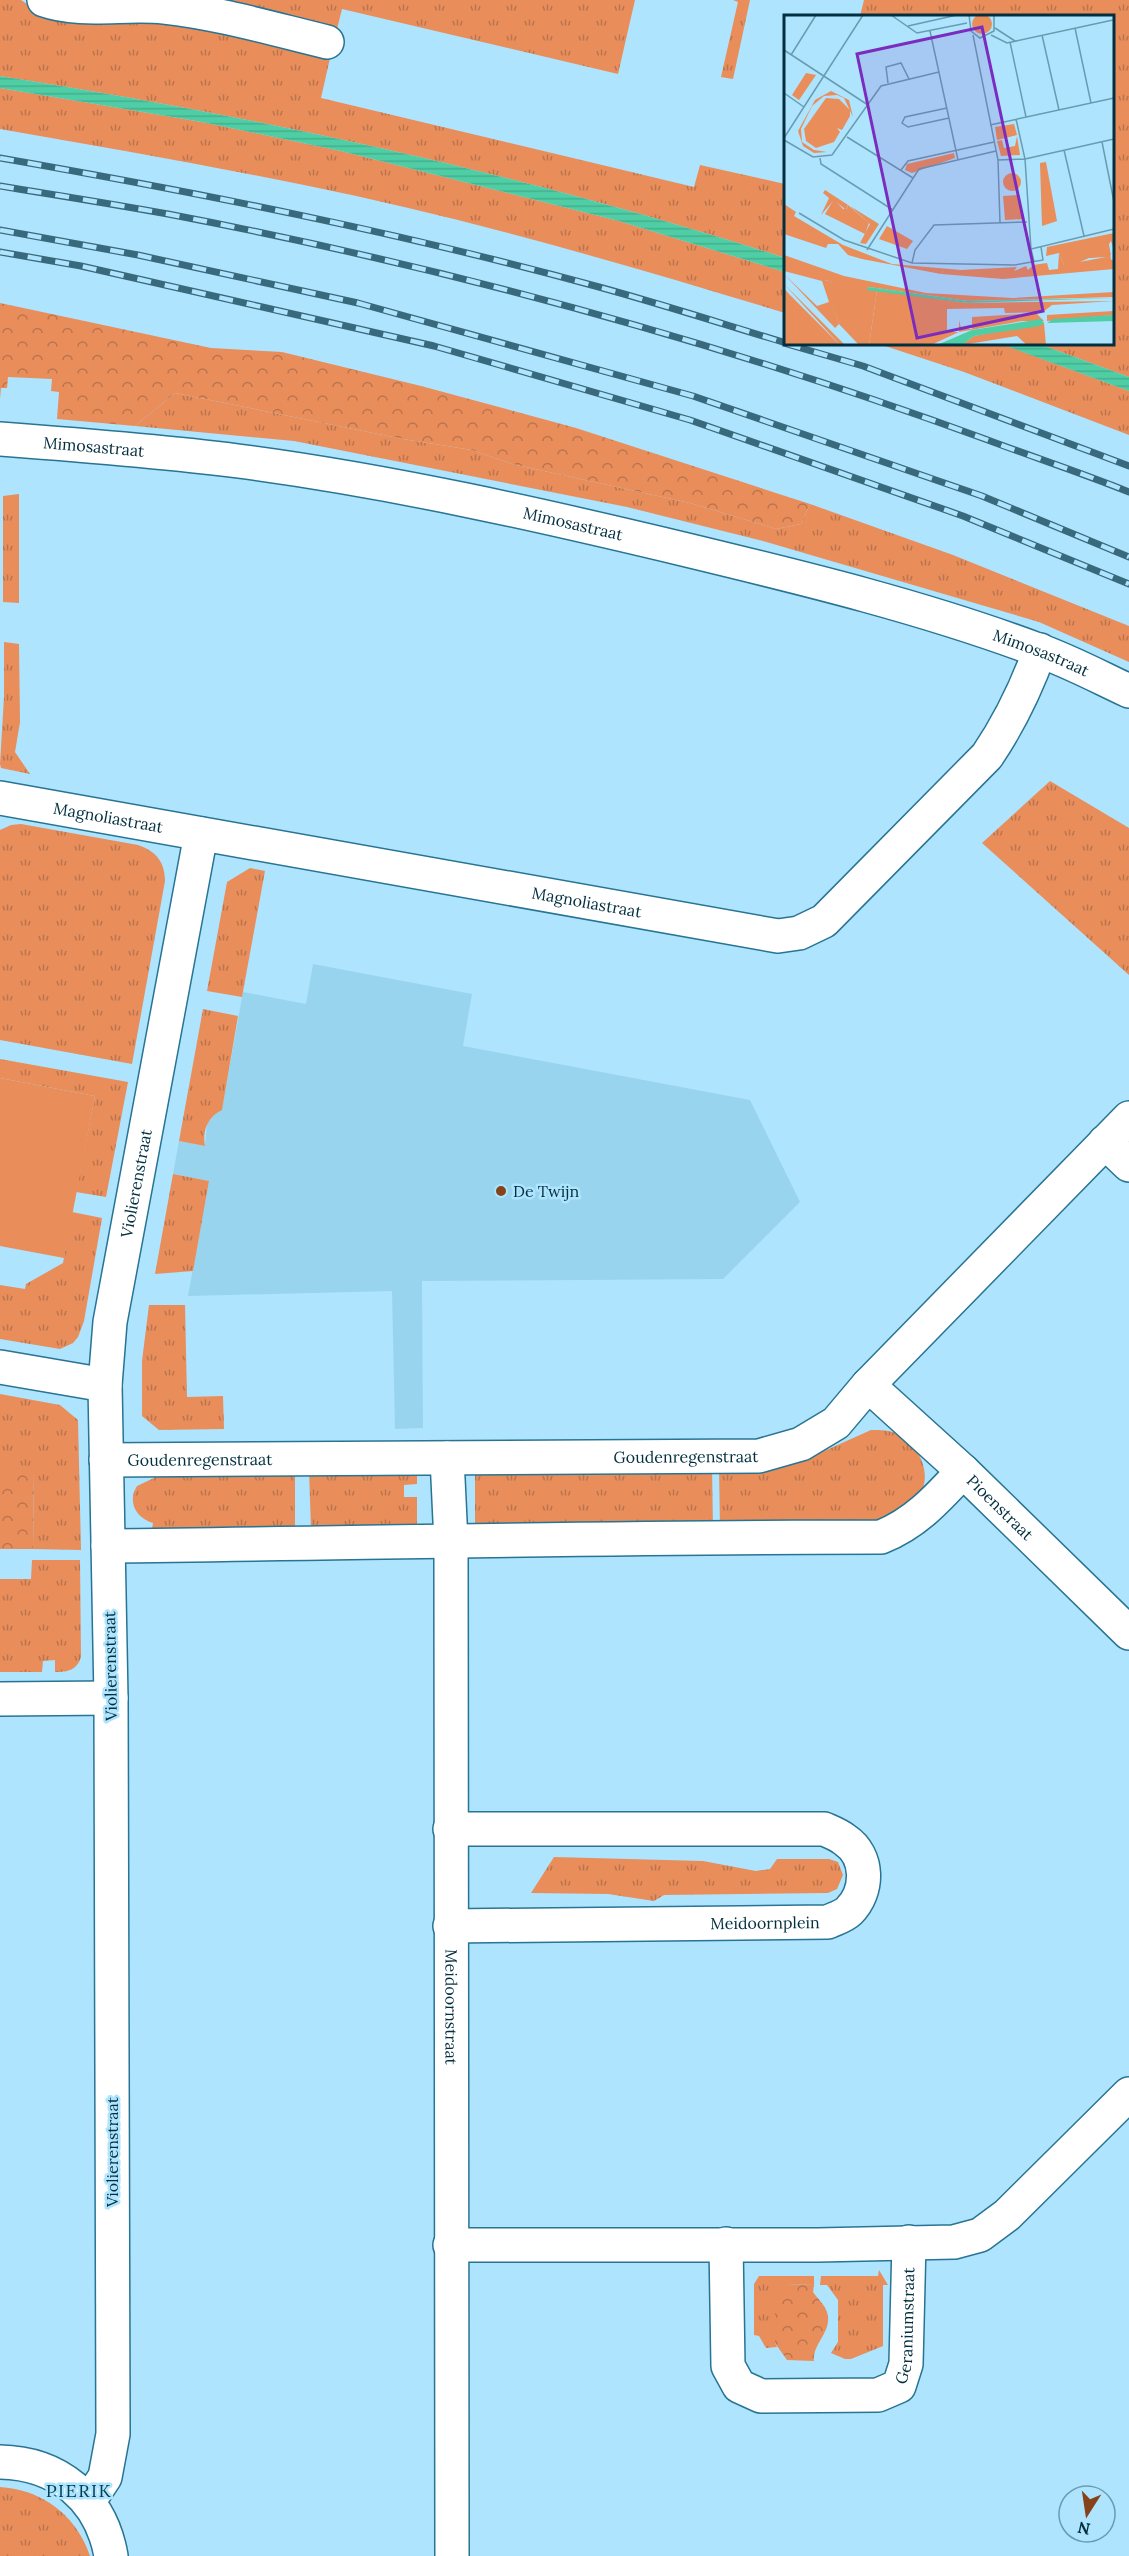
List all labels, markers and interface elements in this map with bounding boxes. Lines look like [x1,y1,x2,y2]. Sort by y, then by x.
inset map [784,15,1114,345]
street label: Mimosastraat [42,432,146,461]
street label: Mimosastraat [521,503,626,545]
street label: Mimosastraat [990,625,1093,681]
street label: Magnoliastraat [52,798,166,837]
street label: Magnoliastraat [530,883,644,922]
street label: Violierenstraat [116,1127,156,1240]
place label: De Twijn [513,1181,580,1201]
marker: De Twijn [494,1184,508,1198]
street label: Goudenregenstraat [613,1446,759,1467]
street label: Goudenregenstraat [127,1449,273,1470]
street label: Pioenstraat [963,1470,1038,1545]
street label: Violierenstraat [99,1610,121,1722]
street label: Meidoornplein [710,1912,820,1933]
street label: Meidoornstraat [441,1949,462,2066]
street label: Violierenstraat [102,2096,122,2208]
street label: Geraniumstraat [890,2266,918,2387]
district label: PIERIK [46,2479,112,2502]
north arrow [1057,2484,1117,2544]
text: N [1076,2518,1092,2540]

